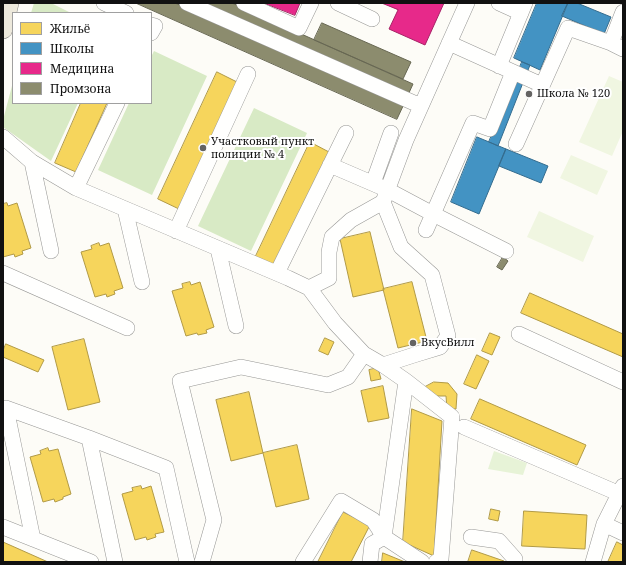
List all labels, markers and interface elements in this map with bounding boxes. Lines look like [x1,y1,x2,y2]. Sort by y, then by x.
legend [12,12,152,104]
text: Жильё [50,20,90,37]
text: Школы [50,40,94,57]
text: Медицина [50,60,114,77]
text: Промзона [50,80,111,97]
place label: Школа № 120 [537,87,610,101]
marker: Школа № 120 [524,89,534,99]
place label: Участковый пункт полиции № 4 [211,135,314,161]
marker: Участковый пункт полиции № 4 [198,143,208,153]
place label: ВкусВилл [421,336,475,350]
marker: ВкусВилл [408,338,418,348]

